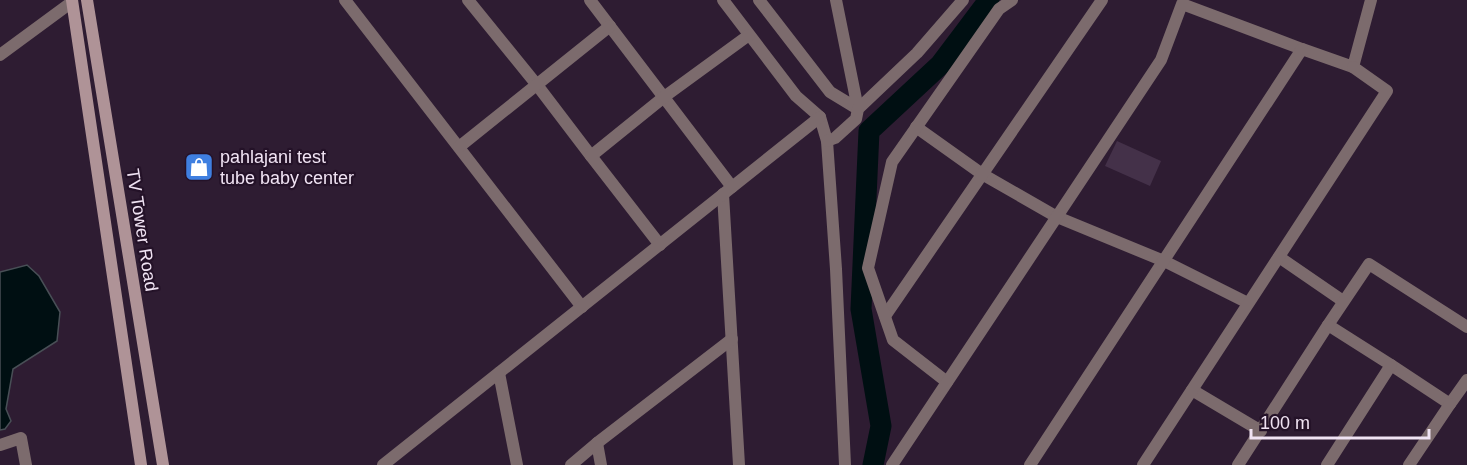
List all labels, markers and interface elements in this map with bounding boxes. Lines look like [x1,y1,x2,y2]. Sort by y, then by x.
place label: pahlajani test tube baby center [220,147,354,188]
shop icon: pahlajani test tube baby center [183,151,215,183]
street label: TV Tower Road [122,167,162,293]
scale bar [1251,402,1430,440]
text: 100 m [1260,413,1310,433]

